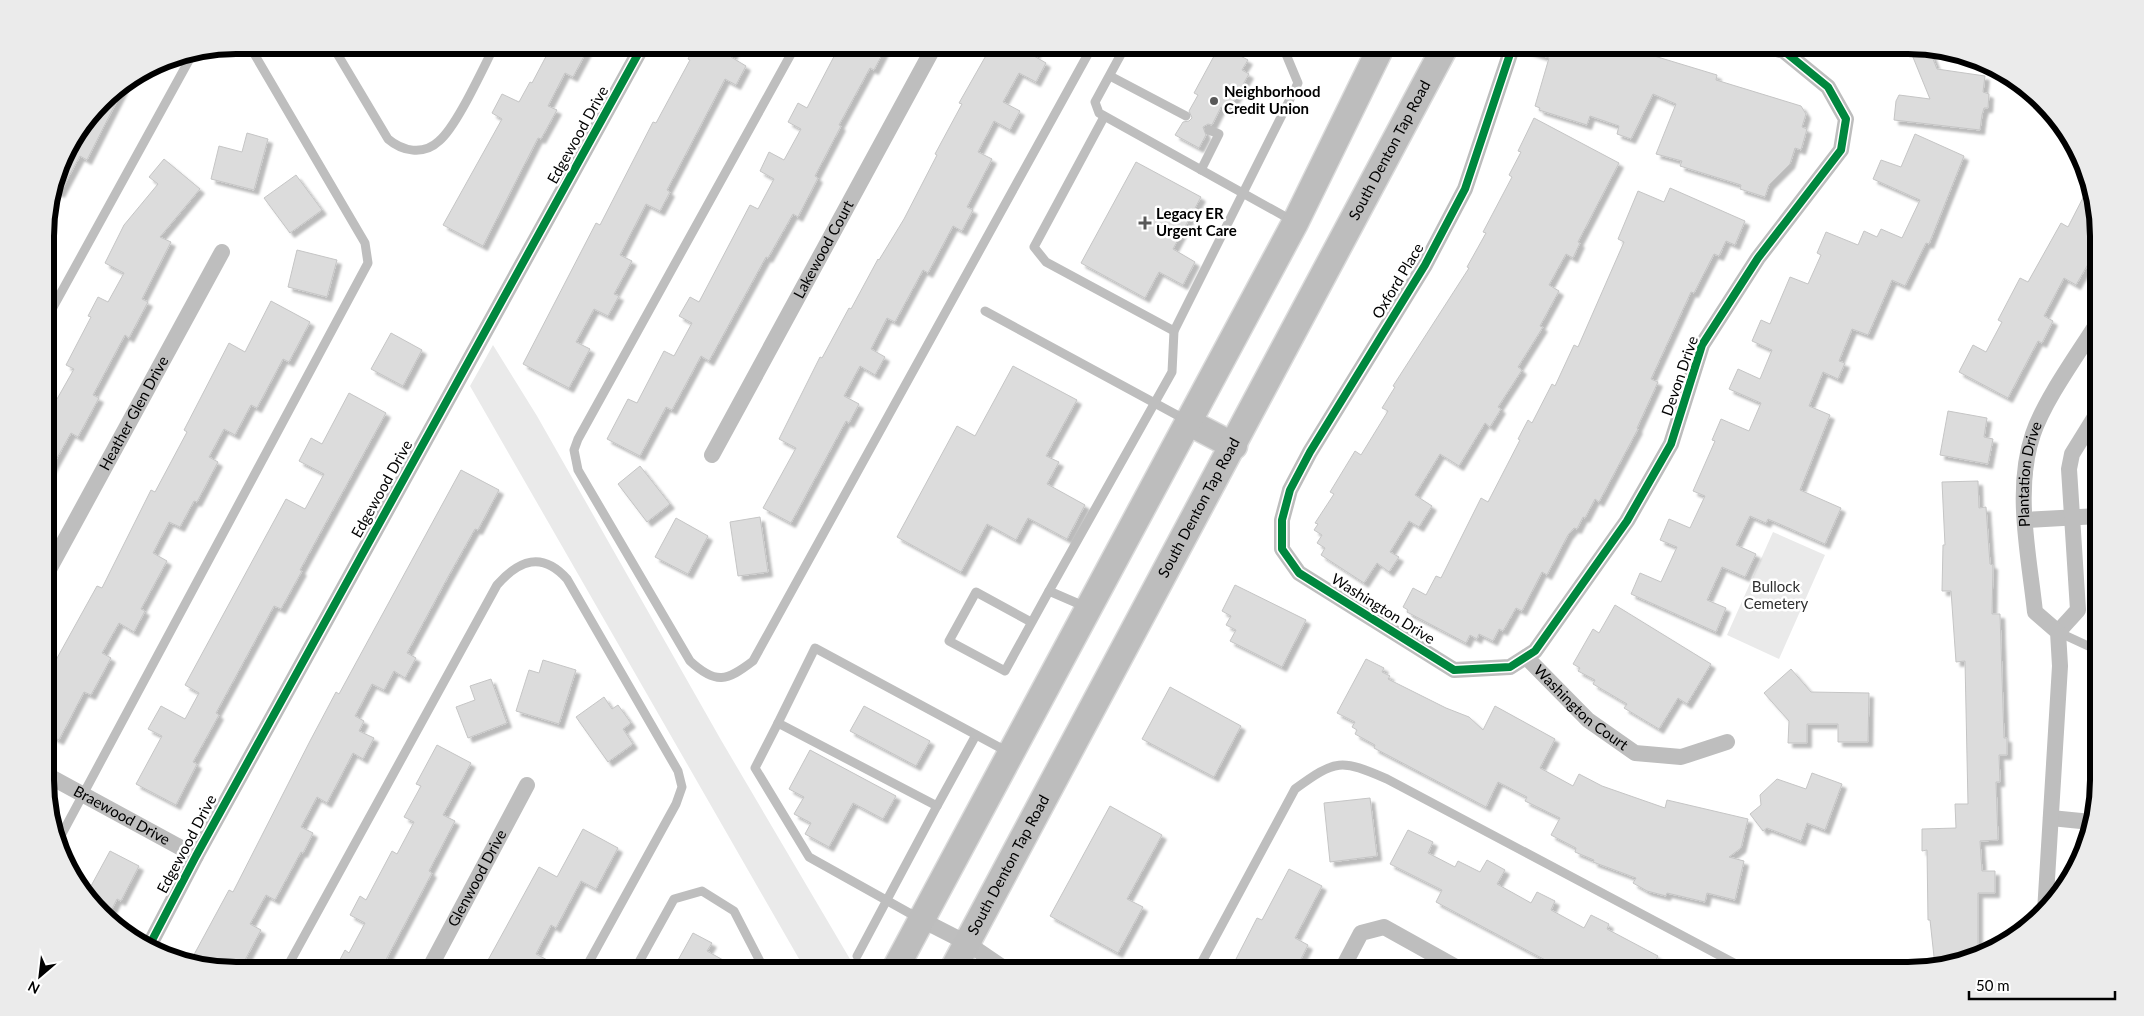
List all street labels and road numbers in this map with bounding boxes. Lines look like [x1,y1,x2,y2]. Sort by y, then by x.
street label: South Denton Tap Road [1344,77,1433,223]
street label: Edgewood Drive [543,82,611,187]
street label: Lakewood Court [789,196,857,301]
street label: Oxford Place [1368,239,1427,322]
street label: Devon Drive [1657,333,1701,418]
street label: Heather Glen Drive [95,353,172,473]
street label: Plantation Drive [2014,418,2045,528]
street label: South Denton Tap Road [1154,434,1243,580]
street label: Edgewood Drive [347,436,415,541]
street label: Washington Drive [1328,569,1439,647]
street label: Washington Court [1531,660,1633,754]
street label: Braewood Drive [71,781,174,848]
street label: Edgewood Drive [153,791,220,896]
street label: South Denton Tap Road [963,792,1052,938]
street label: Glenwood Drive [443,826,510,929]

